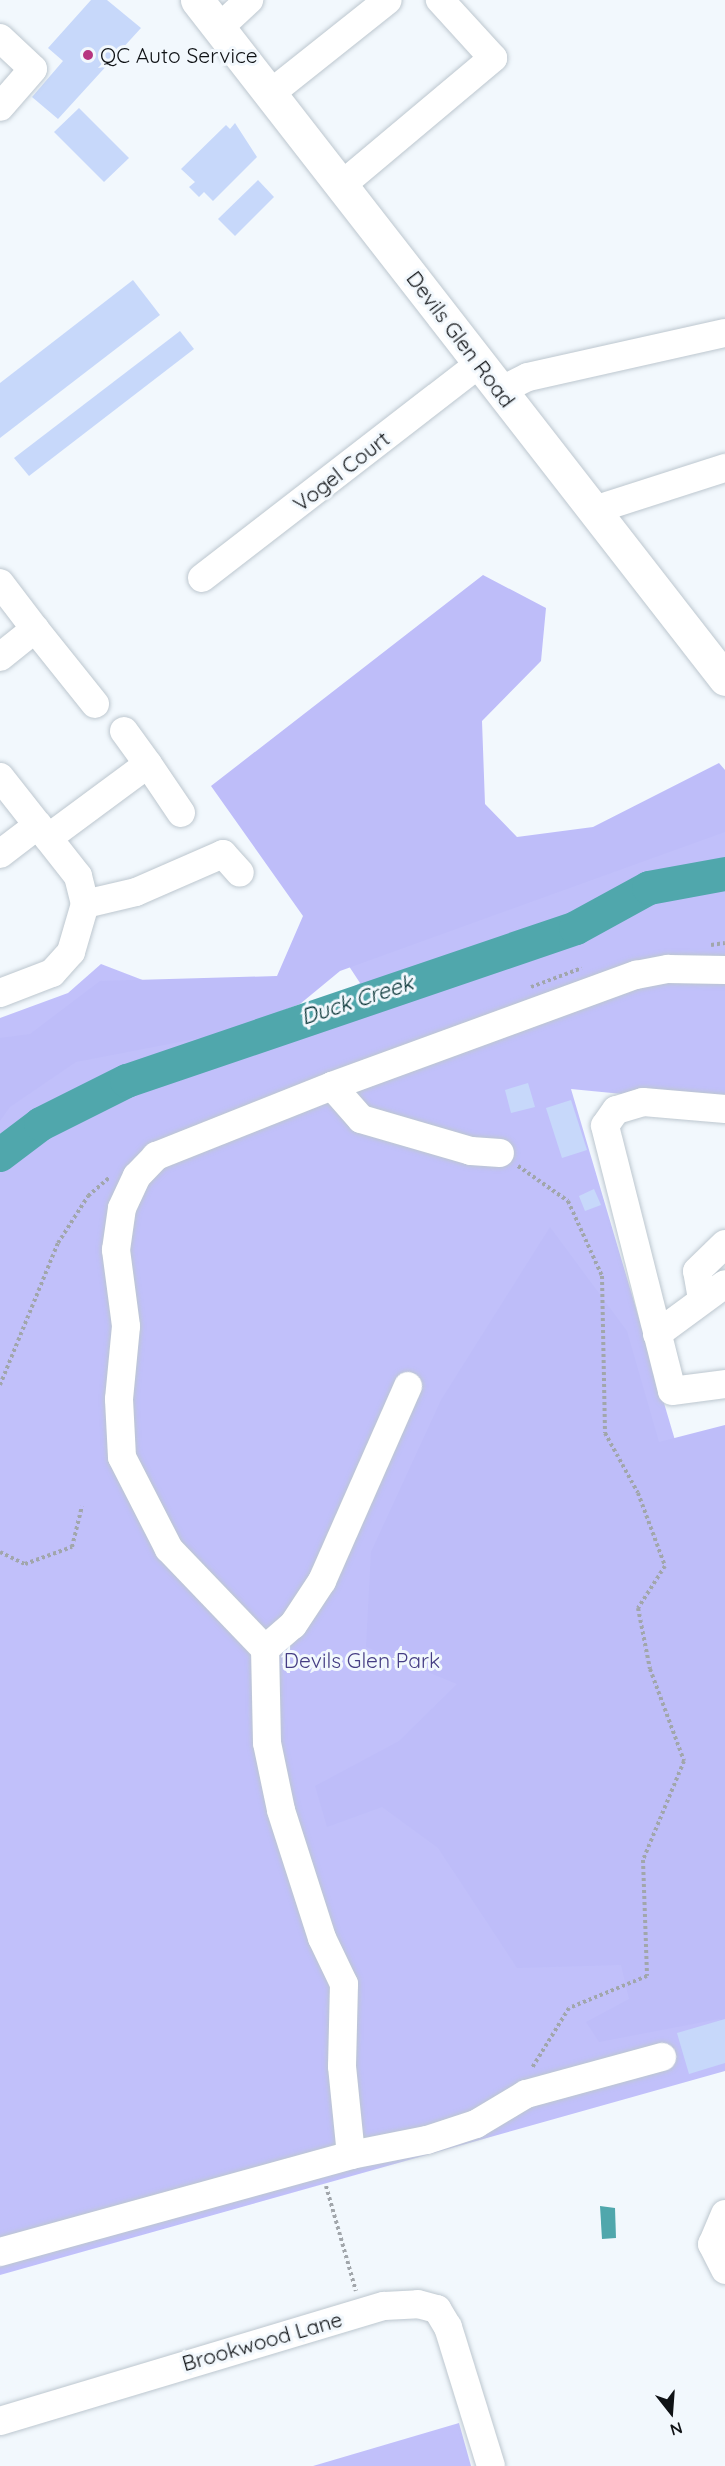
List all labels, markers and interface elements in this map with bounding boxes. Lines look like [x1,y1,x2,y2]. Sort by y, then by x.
place label: QC Auto Service [100,42,258,68]
marker: QC Auto Service [81,48,95,62]
street label: Devils Glen Road [402,266,520,412]
street label: Vogel Court [288,426,394,516]
water label: Duck Creek [298,969,416,1031]
park label: Devils Glen Park [284,1647,440,1673]
street label: Brookwood Lane [179,2306,345,2376]
north arrow [641,2382,701,2442]
text: N [668,2418,685,2440]

